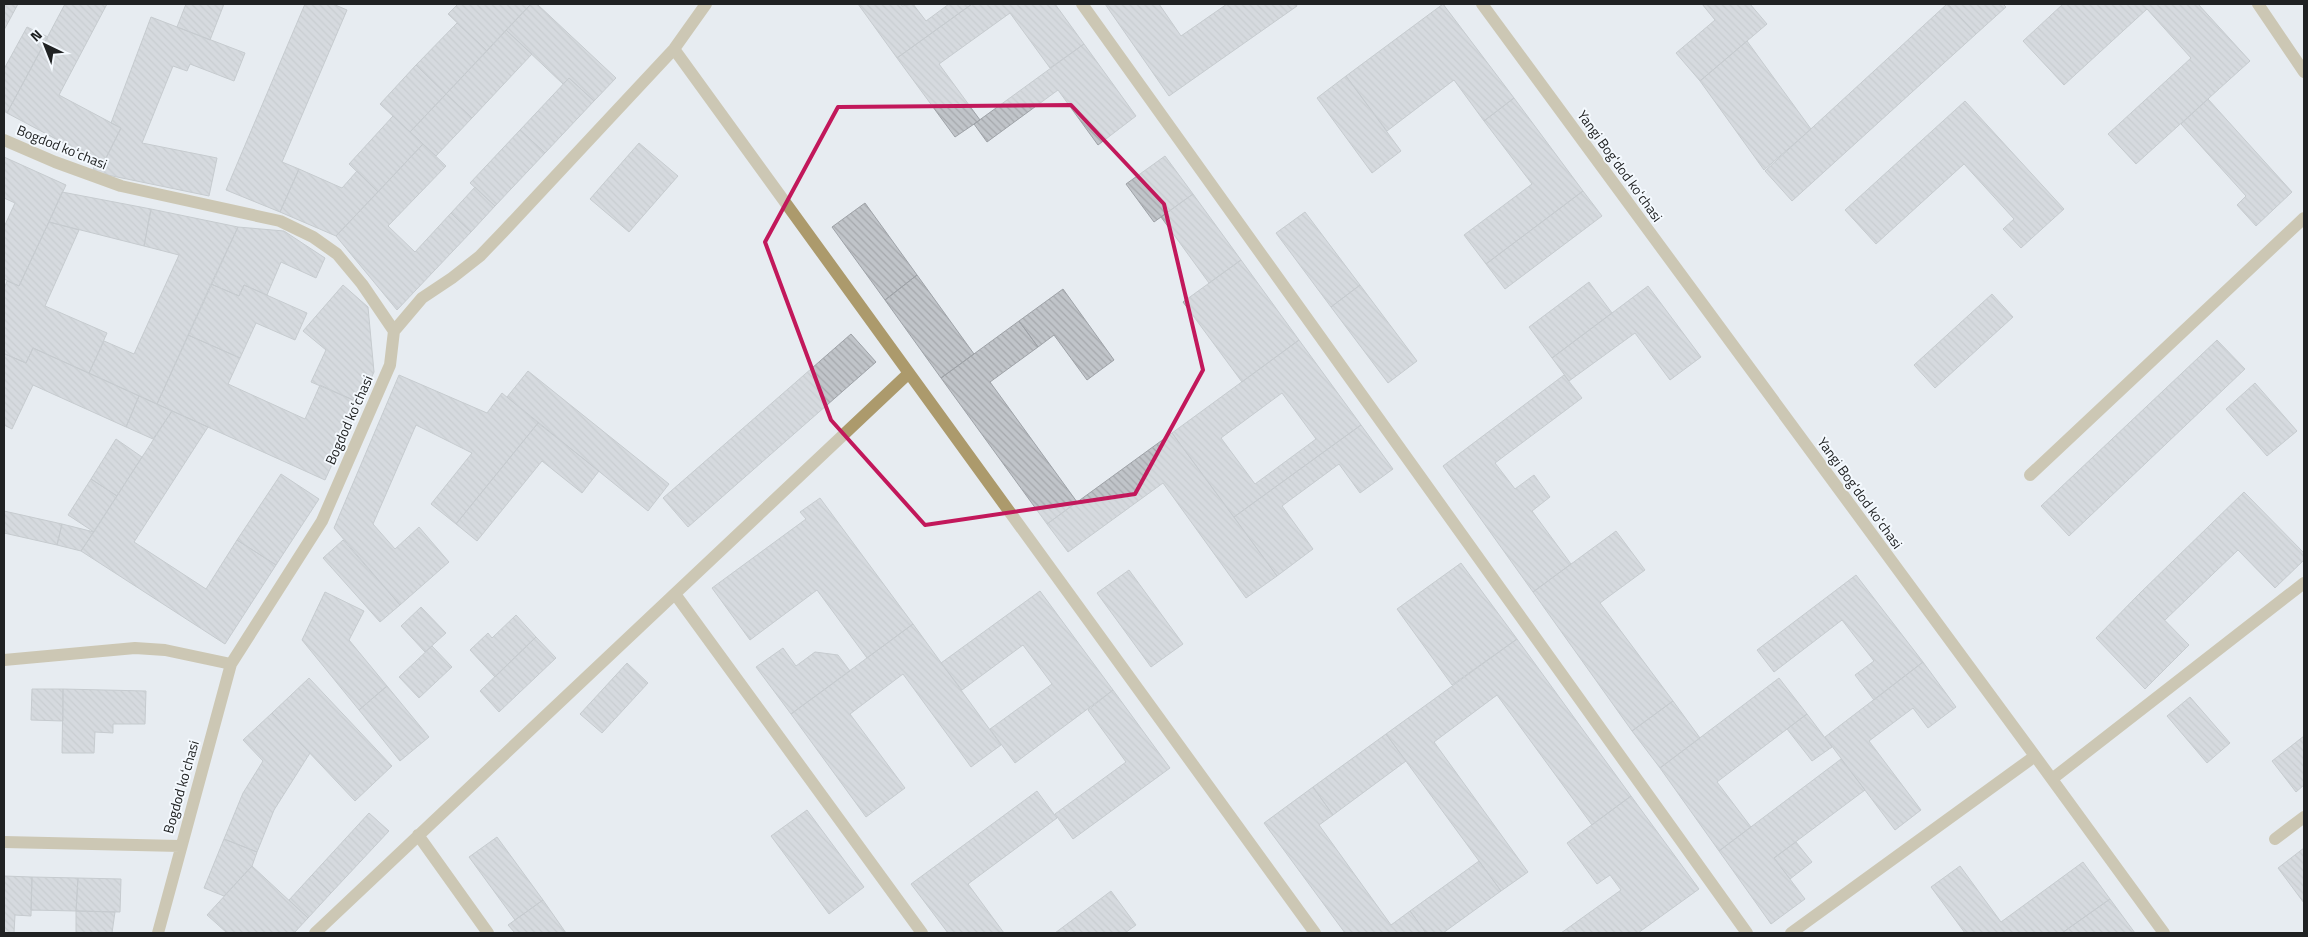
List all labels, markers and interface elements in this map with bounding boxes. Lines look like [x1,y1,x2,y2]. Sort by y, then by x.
north arrow [20,20,70,70]
text: N [25,24,47,46]
street label: Yangi Bogʻdod koʻchasi [1573,106,1668,226]
street label: Bogdod koʻchasi [14,119,111,174]
street label: Bogdod koʻchasi [319,372,378,468]
street label: Yangi Bogʻdod koʻchasi [1813,433,1908,553]
street label: Bogdod koʻchasi [157,738,204,836]

